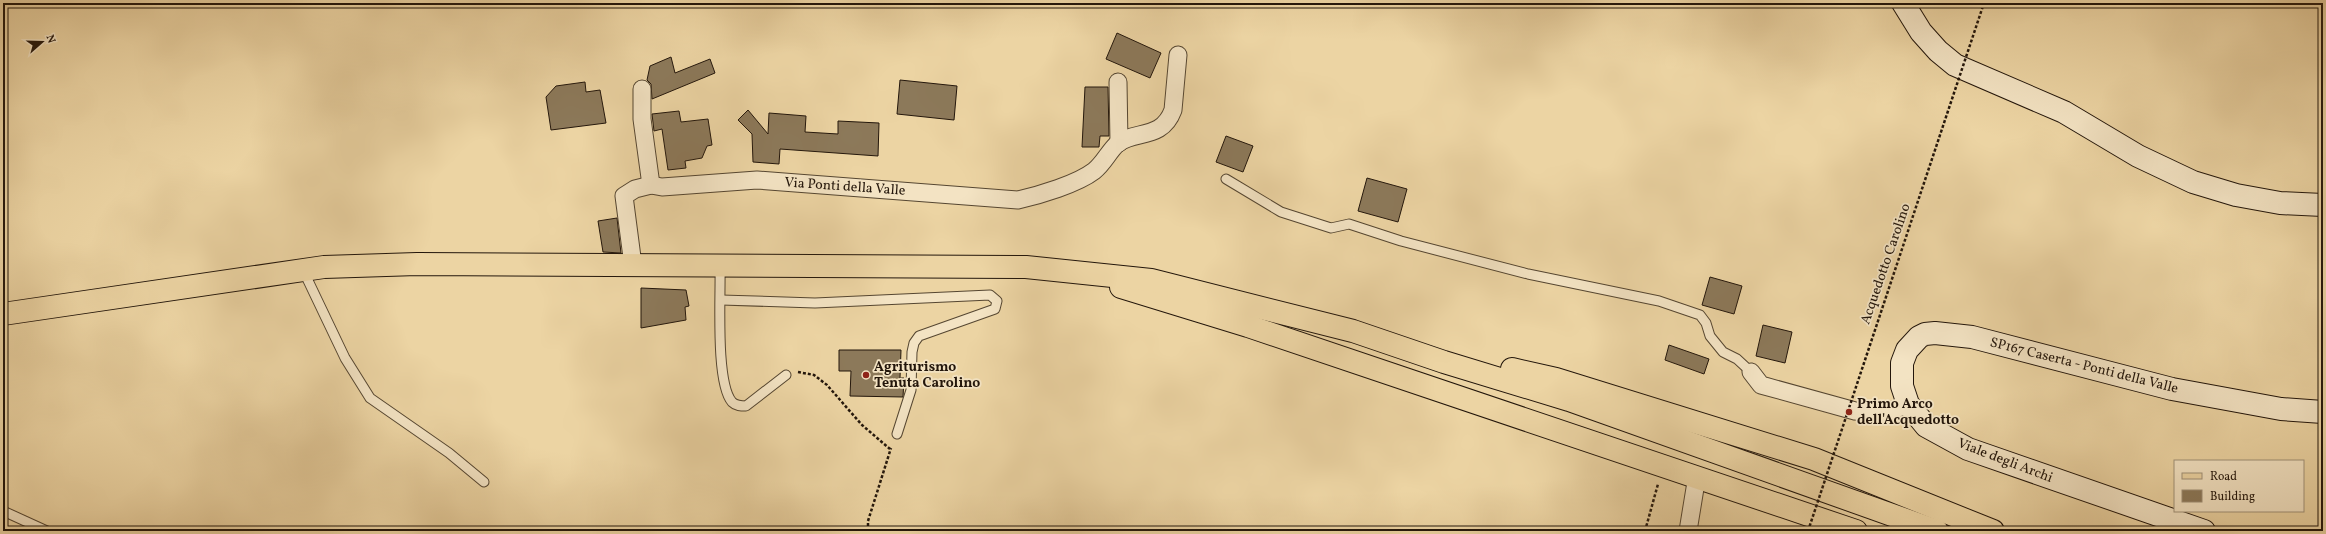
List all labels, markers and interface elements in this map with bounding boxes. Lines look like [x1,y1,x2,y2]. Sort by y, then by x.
north arrow [22,22,62,62]
text: N [42,33,58,45]
street label: Via Ponti della Valle [784,173,906,201]
street label: Acquedotto Carolino [1856,201,1916,327]
street label: SP167 Caserta - Ponti della Valle [1988,333,2181,399]
place label: Agriturismo Tenuta Carolino [874,358,980,393]
marker: Agriturismo Tenuta Carolino [861,370,871,380]
place label: Primo Arco dell'Acquedotto [1857,395,1959,430]
marker: Primo Arco dell'Acquedotto [1844,407,1854,417]
street label: Viale degli Archi [1955,434,2055,488]
legend [2174,460,2304,512]
text: Road [2210,469,2237,485]
text: Building [2210,489,2255,505]

